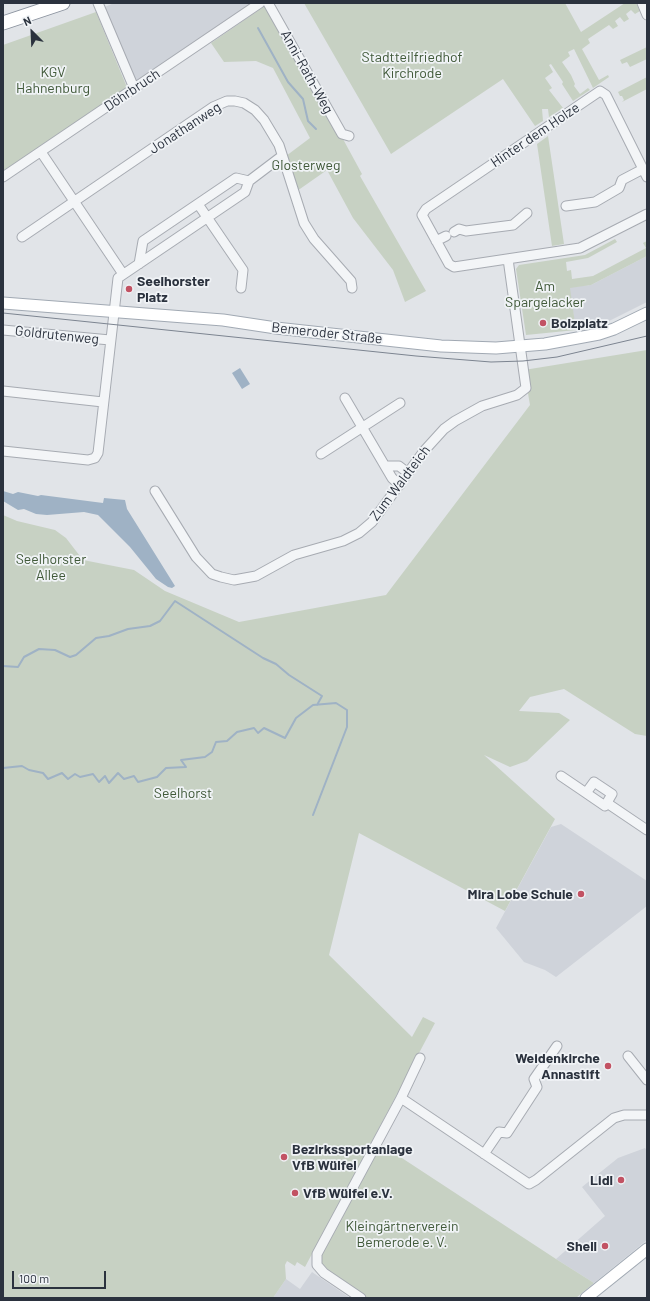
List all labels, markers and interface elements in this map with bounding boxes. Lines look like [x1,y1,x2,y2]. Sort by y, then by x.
north arrow [12,12,52,52]
text: N [21,13,33,28]
street label: Anni-Rath-Weg [277,27,337,117]
park label: Stadtteilfriedhof Kirchrode [361,49,463,82]
park label: KGV Hahnenburg [16,64,90,96]
street label: Döhrbruch [101,65,163,115]
street label: Jonathanweg [146,99,224,157]
street label: Hinter dem Holze [487,99,583,171]
park label: Glosterweg [272,157,340,173]
place label: Seelhorster Platz [137,273,210,306]
park label: Am Spargelacker [505,278,585,310]
marker: Seelhorster Platz [124,284,134,294]
place label: Bolzplatz [551,315,608,331]
marker: Bolzplatz [538,318,548,328]
street label: Bemeroder Straße [271,319,383,347]
street label: Goldrutenweg [14,322,100,348]
street label: Zum Waldteich [366,442,434,524]
park label: Seelhorster Allee [16,551,86,584]
park label: Seelhorst [154,785,212,801]
place label: Mira Lobe Schule [468,886,573,902]
marker: Mira Lobe Schule [576,889,586,899]
place label: Weidenkirche Annastift [515,1050,600,1082]
marker: Weidenkirche Annastift [603,1061,613,1071]
place label: Bezirkssportanlage VfB Wülfel [292,1141,413,1174]
marker: Bezirkssportanlage VfB Wülfel [279,1152,289,1162]
place label: Lidl [590,1172,613,1188]
marker: Lidl [616,1175,626,1185]
place label: VfB Wülfel e.V. [303,1185,393,1201]
marker: VfB Wülfel e.V. [290,1188,300,1198]
park label: Kleingärtnerverein Bemerode e. V. [345,1218,459,1250]
place label: Shell [567,1238,597,1254]
marker: Shell [600,1241,610,1251]
scale bar [14,1263,108,1289]
text: 100 m [19,1271,49,1285]

